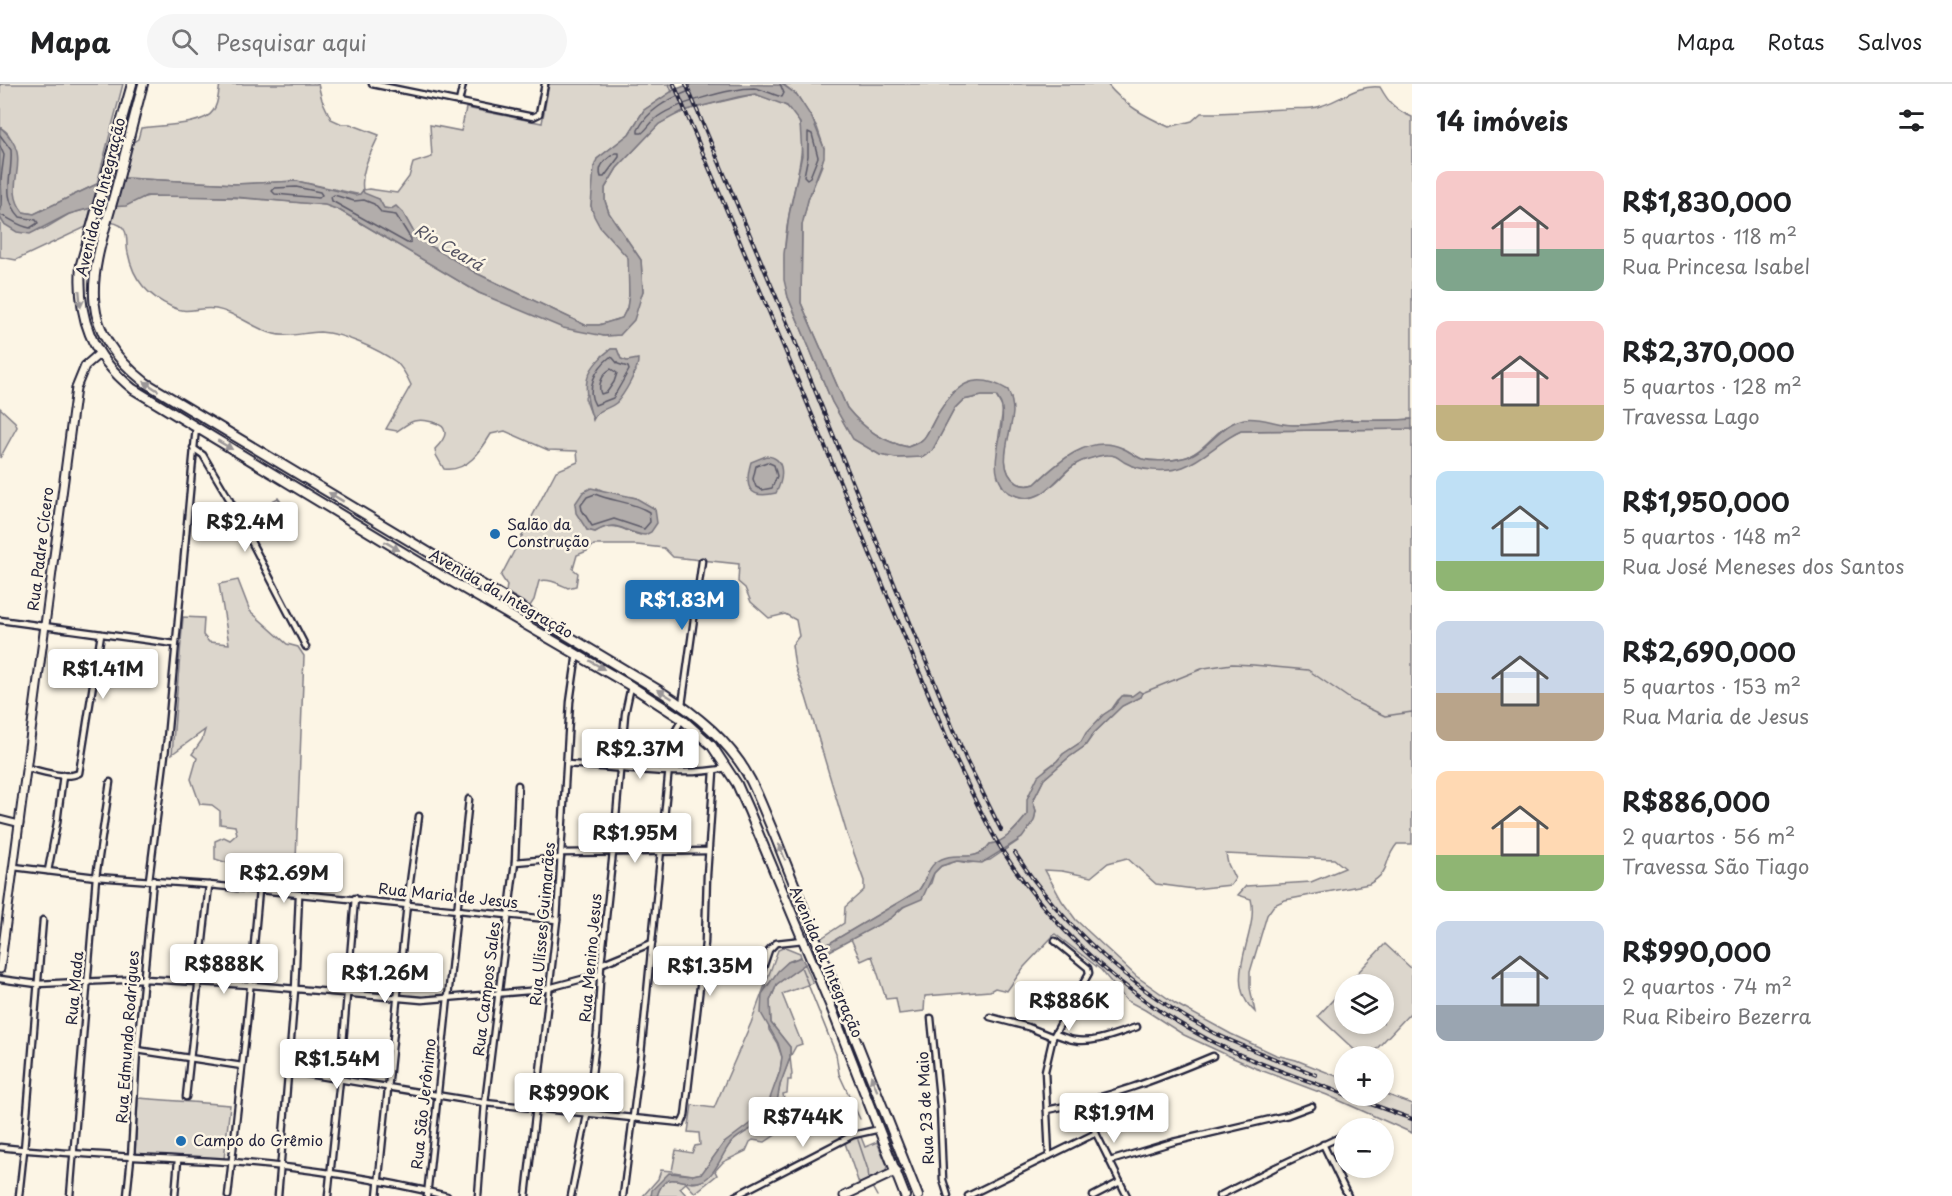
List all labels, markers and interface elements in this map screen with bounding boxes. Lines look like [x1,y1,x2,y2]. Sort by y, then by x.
search box [147,14,567,68]
text: Mapa [30,20,111,63]
icon: search [168,25,201,58]
text: Pesquisar aqui [216,25,367,58]
text: Mapa [1677,25,1734,57]
text: Rotas [1767,25,1824,57]
text: Salvos [1857,25,1922,57]
text: 14 imóveis [1436,101,1568,140]
icon: filters [1895,104,1928,137]
street label: Avenida da Integração [69,115,130,278]
text: R$1,830,000 [1622,182,1792,221]
icon: home [1484,195,1556,267]
water label: Rio Ceará [411,217,489,276]
text: 5 quartos · 118 m² [1622,221,1797,251]
text: Rua Princesa Isabel [1622,251,1810,281]
one-way arrow [76,289,85,308]
text: R$2,370,000 [1622,332,1795,371]
icon: home [1484,345,1556,417]
text: 5 quartos · 128 m² [1622,371,1802,401]
one-way arrow [143,381,159,392]
text: Travessa Lago [1622,401,1759,431]
one-way arrow [217,440,233,451]
text: R$1,950,000 [1622,482,1790,521]
street label: Rua Padre Cícero [21,486,59,612]
one-way arrow [328,492,344,503]
icon: home [1484,495,1556,567]
pin: R$2.4M [196,502,294,553]
text: R$2.4M [206,506,284,536]
place label: Salão da Construção [507,512,589,552]
text: 5 quartos · 148 m² [1622,521,1801,551]
marker: Salão da Construção [488,527,502,541]
one-way arrow [384,540,400,551]
street label: Avenida da Integração [426,542,578,643]
text: Rua José Meneses dos Santos [1622,551,1904,581]
pin: R$1.83M [627,580,737,631]
text: R$1.83M [639,584,725,614]
text: R$2,690,000 [1622,632,1796,671]
icon: home [1484,645,1556,717]
pin: R$1.41M [48,649,158,700]
text: R$1.41M [62,653,144,683]
one-way arrow [589,660,605,671]
text: 5 quartos · 153 m² [1622,671,1801,701]
one-way arrow [657,689,673,700]
text: Rua Maria de Jesus [1622,701,1809,731]
pin: R$2.37M [585,729,695,780]
text: R$2.37M [596,733,684,763]
text: R$886,000 [1622,782,1770,821]
icon: home [1484,795,1556,867]
pin: R$1.95M [580,813,690,864]
text: R$1.95M [592,817,678,847]
text: 2 quartos · 56 m² [1622,821,1795,851]
street label: Rua Ulisses Guimarães [523,841,560,1007]
one-way arrow [776,843,786,861]
text: Travessa São Tiago [1622,851,1809,881]
pin: R$2.69M [229,853,339,904]
text: R$2.69M [239,857,329,887]
street label: Rua Maria de Jesus [377,876,519,913]
street label: Avenida da Integração [785,882,870,1041]
street label: Rua Menino Jesus [572,893,607,1023]
street label: Rua Campos Sales [466,920,505,1057]
text: R$990,000 [1622,932,1771,971]
pin: R$888K [175,944,273,995]
icon: home [1484,945,1556,1017]
pin: R$1.35M [655,946,765,997]
text: R$888K [184,948,264,978]
street label: Rua Mada [59,949,88,1026]
street label: Rua Edmundo Rodrigues [109,949,144,1124]
text: R$1.35M [667,950,753,980]
pin: R$1.26M [330,953,440,1004]
text: R$1.26M [341,957,429,987]
text: 2 quartos · 74 m² [1622,971,1792,1001]
map controls [1334,974,1394,1178]
button: layers [1334,974,1394,1034]
pin: R$886K [1020,981,1118,1032]
text: R$886K [1029,985,1109,1015]
text: Rua Ribeiro Bezerra [1622,1001,1811,1031]
street label: Rua São Jerônimo [404,1037,441,1171]
pin: R$1.54M [282,1039,392,1090]
text: R$1.54M [294,1043,380,1073]
button: + [1334,1046,1394,1106]
street label: Rua 23 de Maio [910,1051,939,1165]
pin: R$990K [520,1073,618,1124]
one-way arrow [869,1074,878,1092]
text: R$990K [529,1077,609,1107]
pin: R$1.91M [1059,1093,1169,1144]
pin: R$744K [754,1097,852,1148]
text: R$1.91M [1074,1097,1154,1127]
text: R$744K [763,1101,843,1131]
button: − [1334,1118,1394,1178]
place label: Campo do Grêmio [193,1128,323,1151]
marker: Campo do Grêmio [174,1134,188,1148]

